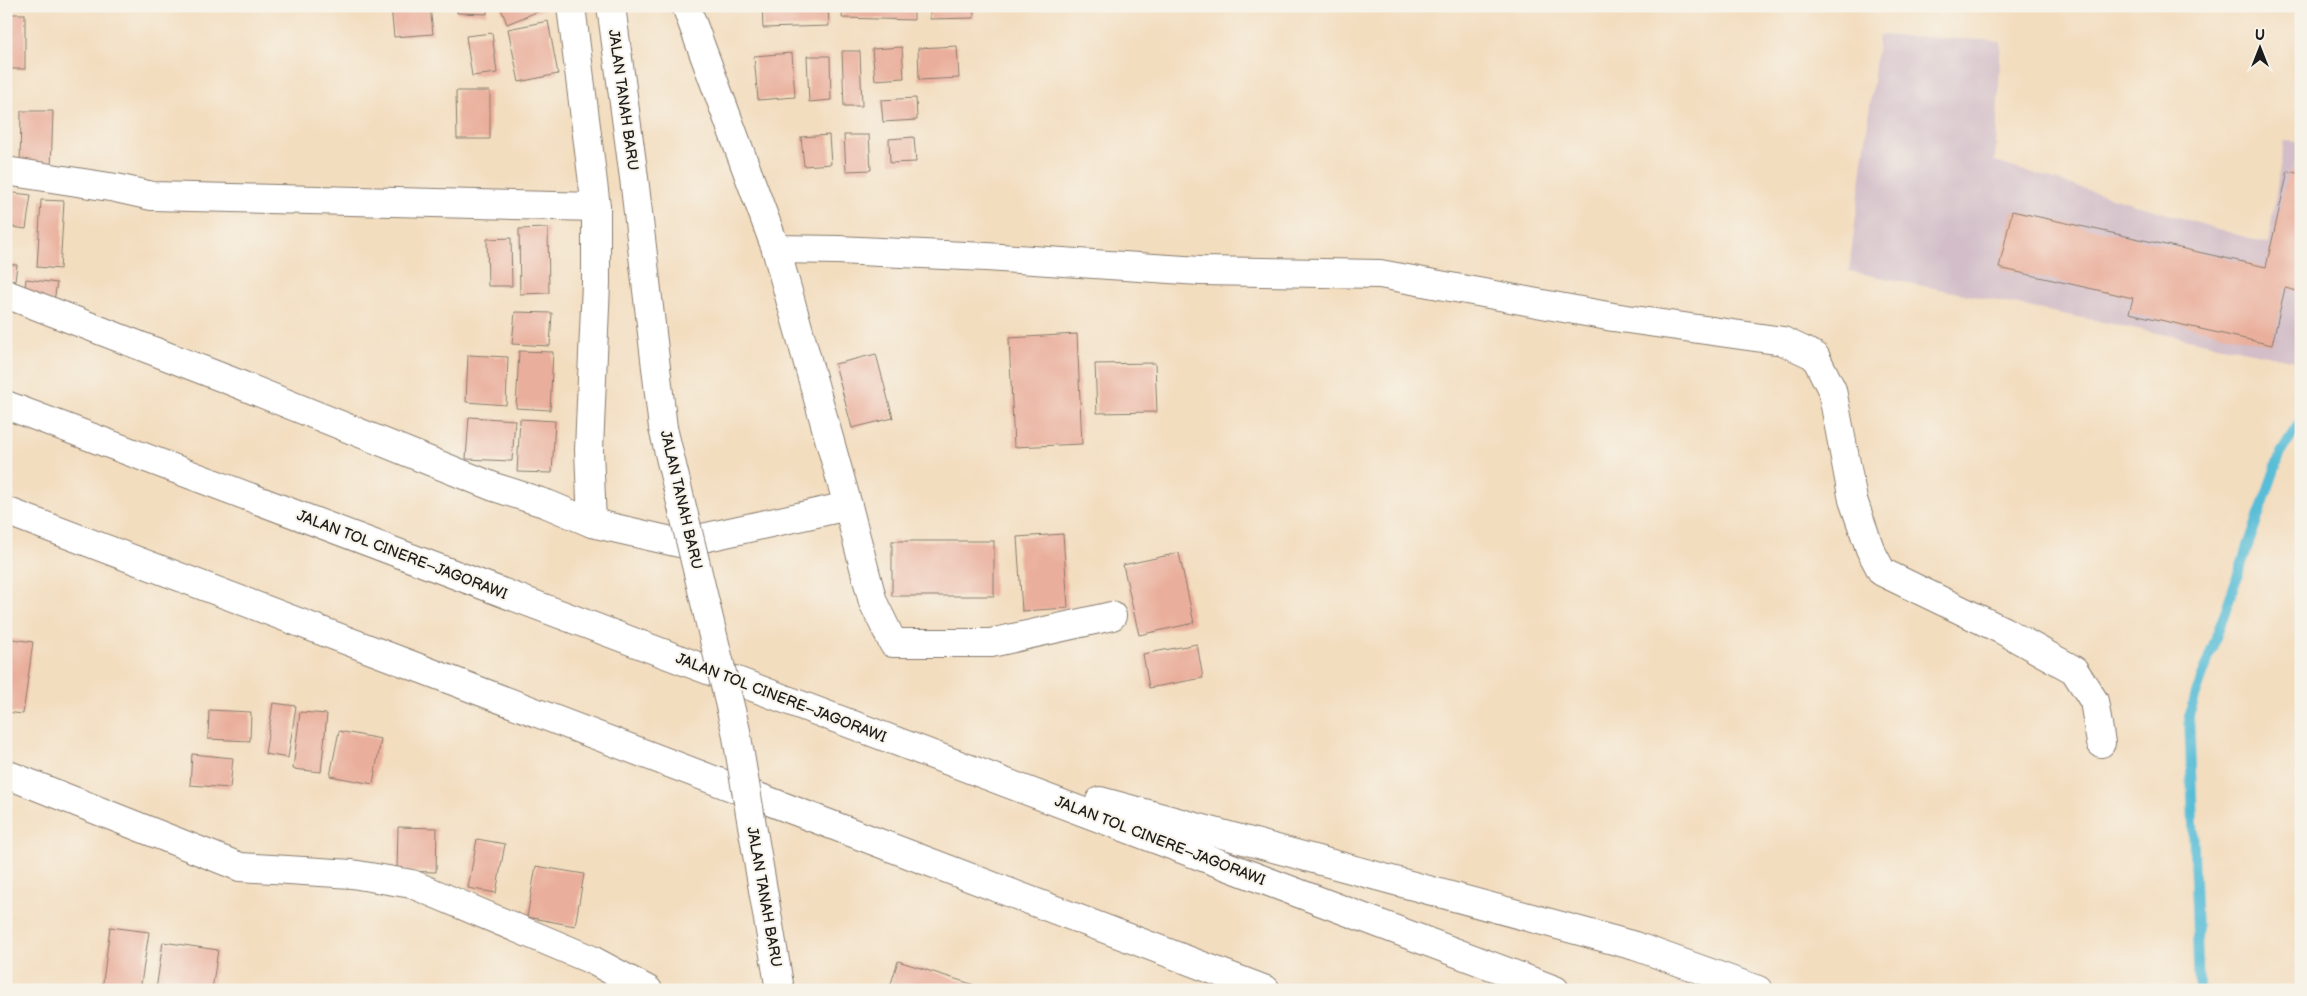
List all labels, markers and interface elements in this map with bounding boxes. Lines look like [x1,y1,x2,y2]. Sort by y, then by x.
north arrow [2234,22,2284,72]
text: U [2255,27,2265,44]
street label: JALAN TANAH BARU [604,28,642,172]
street label: JALAN TANAH BARU [656,429,706,571]
street label: JALAN TOL CINERE–JAGORAWI [294,506,510,604]
street label: JALAN TOL CINERE–JAGORAWI [673,649,889,747]
street label: JALAN TOL CINERE–JAGORAWI [1052,792,1268,890]
street label: JALAN TANAH BARU [742,825,786,969]

